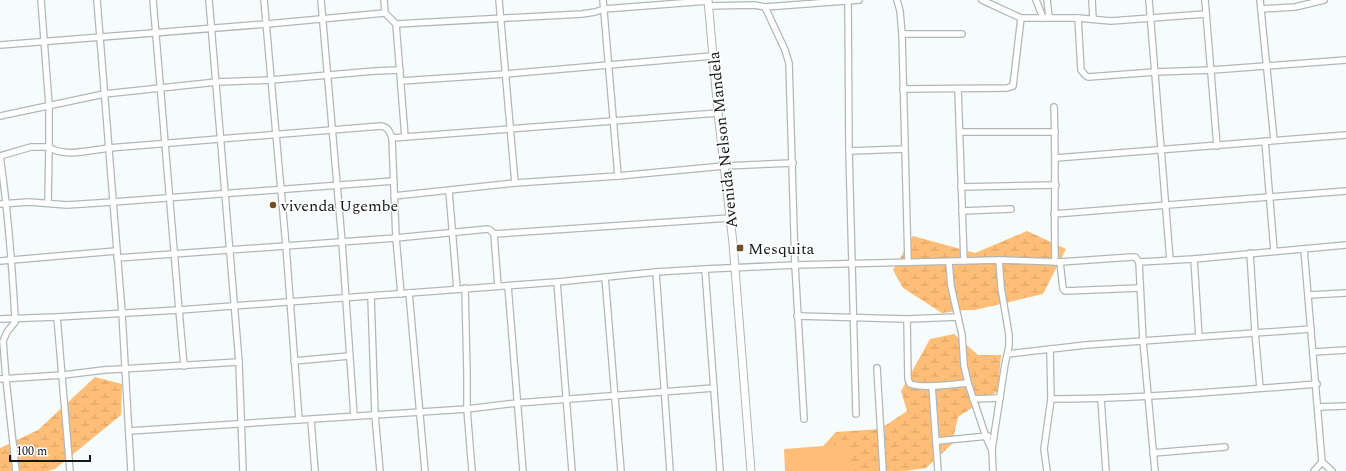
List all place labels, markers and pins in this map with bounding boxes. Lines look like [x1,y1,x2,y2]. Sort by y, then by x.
place label: vivenda Ugembe [280,194,398,218]
marker: vivenda Ugembe [268,200,278,210]
place label: Mesquita [748,237,815,261]
marker: Mesquita [735,243,745,253]

